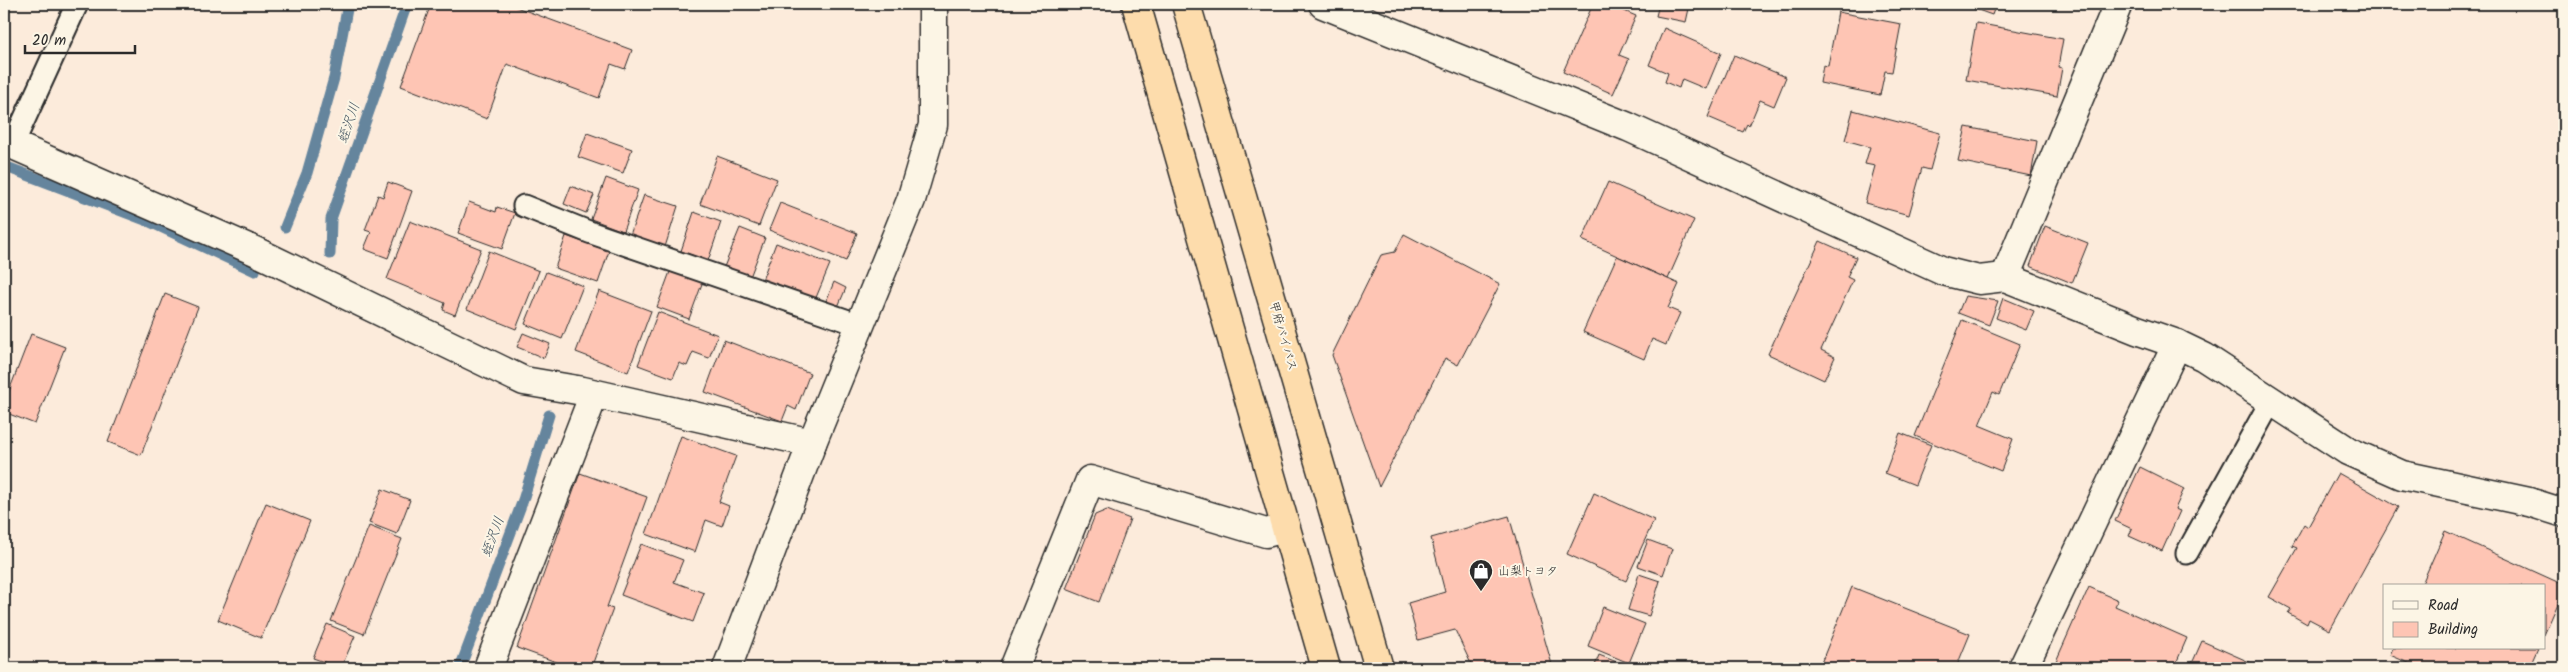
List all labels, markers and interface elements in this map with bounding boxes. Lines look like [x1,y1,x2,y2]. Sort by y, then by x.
scale bar [25,22,135,54]
text: 20 m [32,29,66,53]
water label: 蛭沢川 [332,100,366,146]
street label: 甲府バイパス [1264,299,1302,373]
water label: 蛭沢川 [475,514,511,560]
shop icon: 山梨トヨタ [1468,558,1494,592]
place label: 山梨トヨタ [1498,562,1558,581]
legend [2383,584,2546,650]
text: Road [2428,594,2459,618]
text: Building [2428,618,2478,642]

